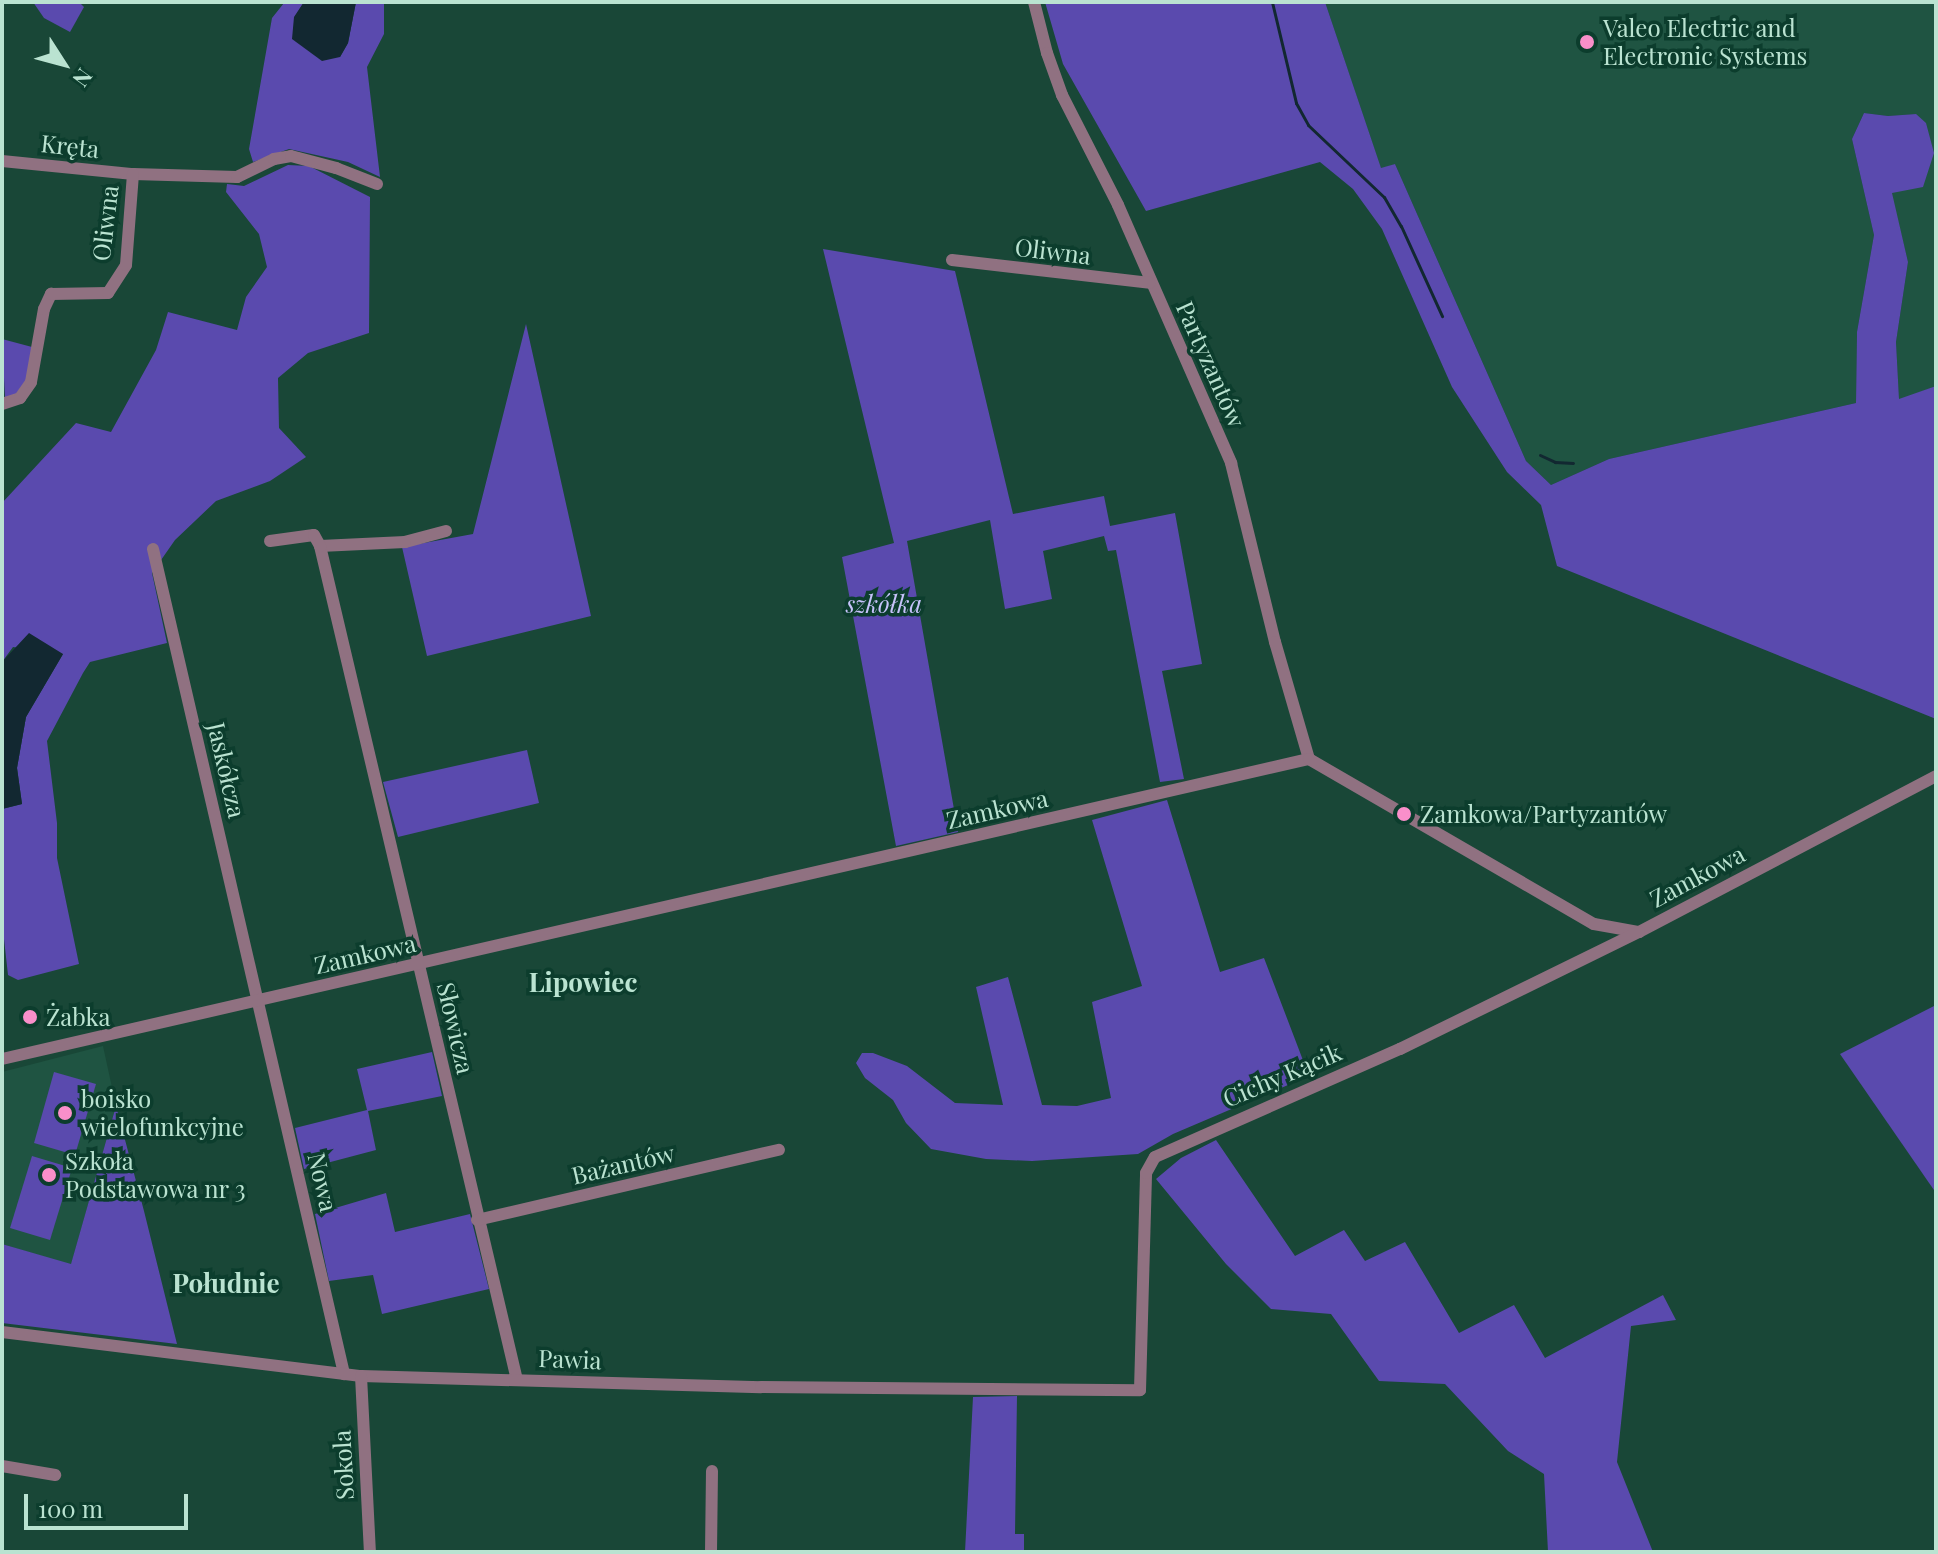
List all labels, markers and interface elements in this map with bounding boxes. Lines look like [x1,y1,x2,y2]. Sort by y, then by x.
place label: Valeo Electric and Electronic Systems [1603,14,1807,70]
north arrow [24,24,104,104]
marker: Valeo Electric and Electronic Systems [1578,33,1596,51]
text: N [67,63,100,93]
street label: Kręta [39,129,101,163]
street label: Oliwna [86,183,124,263]
street label: Oliwna [1013,232,1093,270]
street label: Partyzantów [1170,297,1252,431]
park label: szkółka [846,590,922,618]
street label: Jaskółcza [202,719,252,821]
street label: Zamkowa [943,783,1051,835]
place label: Zamkowa/Partyzantów [1420,800,1667,828]
marker: Zamkowa/Partyzantów [1395,805,1413,823]
street label: Zamkowa [1645,839,1749,913]
street label: Zamkowa [311,928,419,980]
district label: Lipowiec [529,966,637,998]
street label: Słowicza [431,979,481,1077]
place label: Żabka [46,1003,110,1031]
marker: Żabka [21,1008,39,1026]
street label: Cichy Kącik [1218,1037,1346,1113]
place label: boisko wielofunkcyjne [81,1085,244,1141]
marker: boisko wielofunkcyjne [56,1104,74,1122]
street label: Bażantów [569,1138,677,1190]
place label: Szkoła Podstawowa nr 3 [65,1147,246,1203]
street label: Nowa [302,1150,344,1214]
marker: Szkoła Podstawowa nr 3 [40,1166,58,1184]
district label: Południe [172,1267,280,1299]
street label: Pawia [538,1344,602,1374]
street label: Sokola [327,1429,359,1501]
scale bar [28,1478,192,1528]
text: 100 m [38,1492,103,1524]

